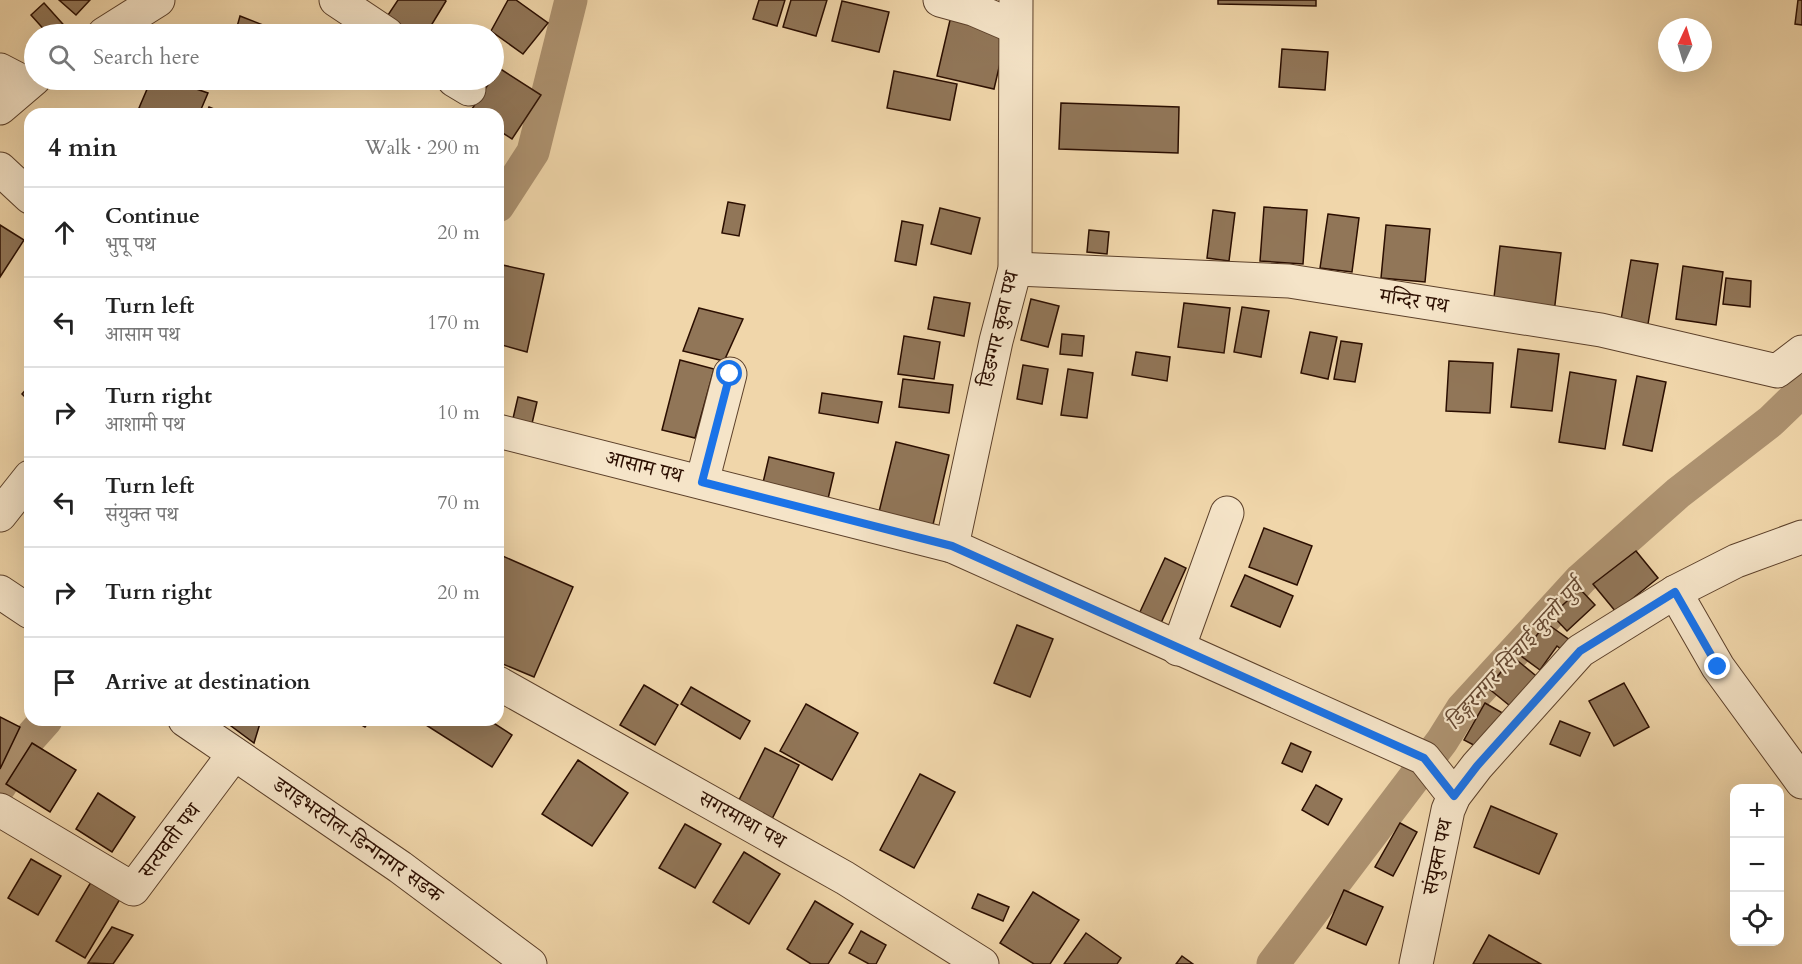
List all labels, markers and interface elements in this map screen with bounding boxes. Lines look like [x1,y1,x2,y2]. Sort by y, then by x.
north arrow [1658,18,1712,72]
search box [24,24,504,90]
icon: search [45,41,78,74]
text: Search here [93,42,200,72]
text: 4 min [48,130,117,165]
text: Walk · 290 m [365,134,480,161]
text: Continue [105,201,200,231]
icon: ahead [48,216,81,249]
text: 20 m [437,219,480,246]
text: भुपू पथ [105,231,156,258]
street label: डिङग्गर कुवा पथ [971,267,1027,391]
street label: मन्दिर पथ [1377,281,1452,321]
text: Turn left [105,291,194,321]
icon: left [48,306,81,339]
text: 170 m [427,309,480,336]
text: आसाम पथ [105,321,180,348]
route start [716,360,742,386]
text: Turn right [105,381,212,411]
icon: right [48,396,81,429]
text: 10 m [437,399,480,426]
text: आशामी पथ [105,411,185,438]
street label: आसाम पथ [602,443,687,491]
text: Turn left [105,471,194,501]
icon: left [48,486,81,519]
text: 70 m [437,489,480,516]
text: संयुक्त पथ [105,501,178,528]
water label: डिङ्गरनगर सिंचाई कुलो पुर्व [1438,569,1594,737]
icon: right [48,576,81,609]
text: Turn right [105,577,212,607]
text: 20 m [437,579,480,606]
route end [1704,653,1730,679]
icon: arrive [48,666,81,699]
text: Arrive at destination [105,667,310,697]
street label: डराइभरटोल-डिन्गनगर सडक [266,770,450,910]
street label: सगरमाथा पथ [692,784,792,857]
map controls [1730,784,1784,946]
button: + [1730,784,1784,838]
street label: सत्यवती पथ [132,796,209,885]
street label: संयुक्त पथ [1416,815,1461,899]
button: − [1730,838,1784,892]
button: locate [1730,892,1784,946]

